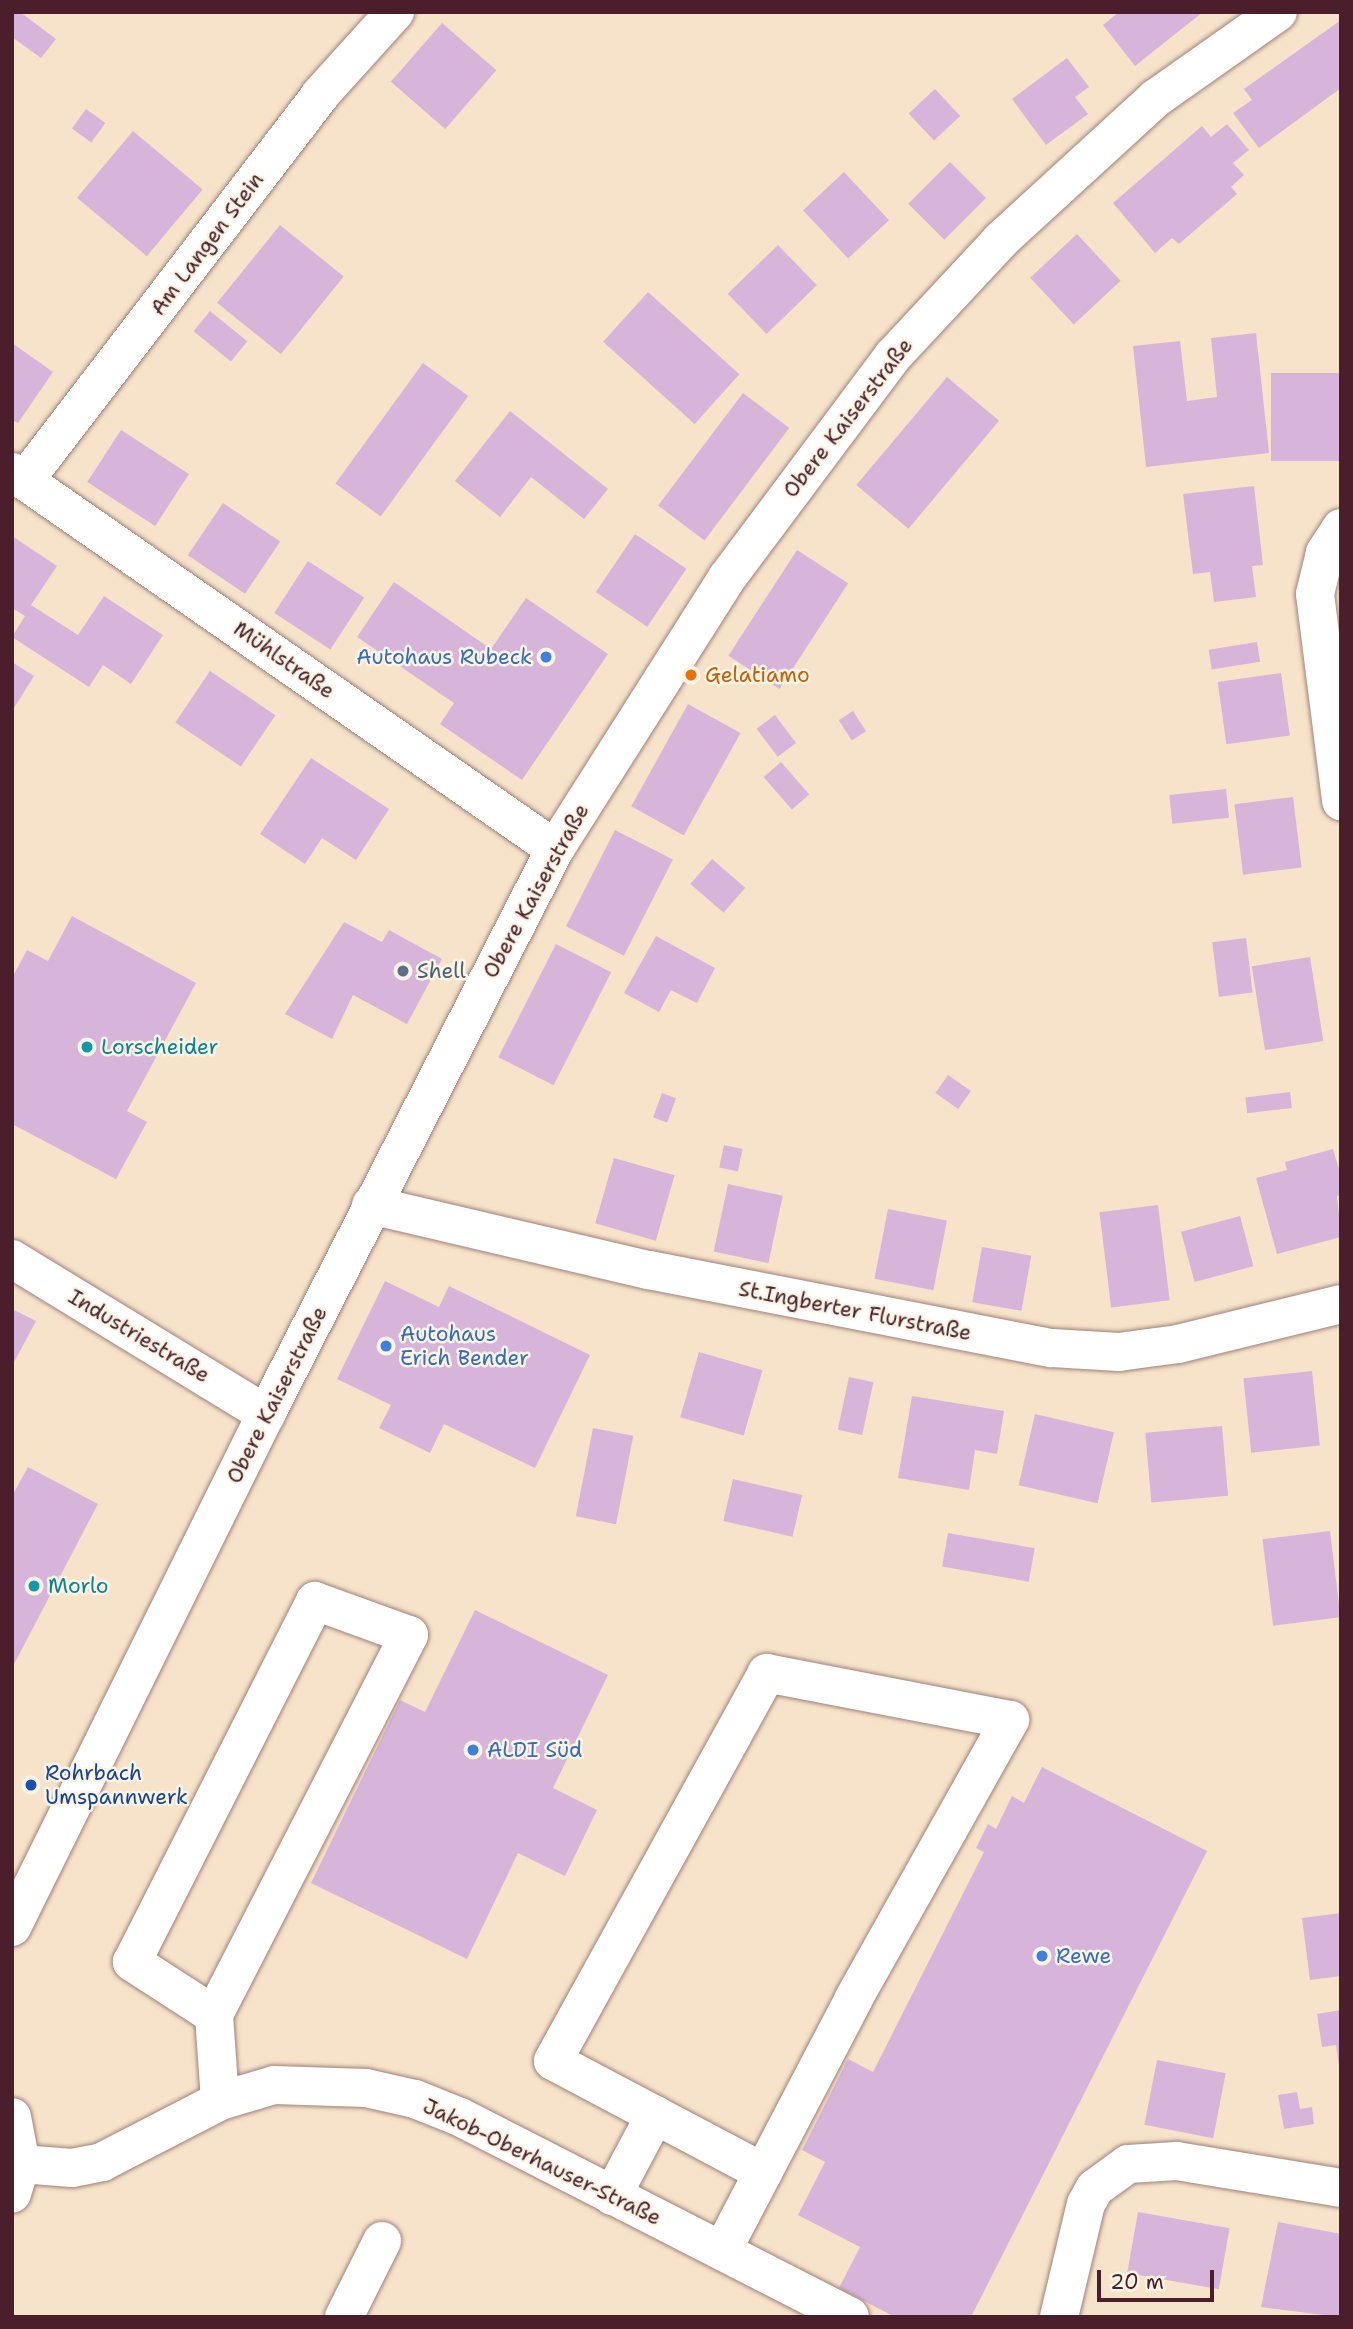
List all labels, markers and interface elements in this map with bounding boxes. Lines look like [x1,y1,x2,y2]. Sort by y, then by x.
street label: Am Langen Stein [145,168,269,320]
street label: Obere Kaiserstraße [778,333,918,503]
street label: Mühlstraße [229,616,339,704]
place label: Autohaus Rubeck [356,644,532,670]
marker: Autohaus Rubeck [538,649,554,665]
place label: Gelatiamo [705,662,810,688]
marker: Gelatiamo [683,667,699,683]
street label: Obere Kaiserstraße [478,800,594,982]
place label: Shell [417,958,466,984]
marker: Shell [395,963,411,979]
place label: Lorscheider [101,1034,218,1060]
marker: Lorscheider [79,1039,95,1055]
street label: St.Ingberter Flurstraße [737,1276,973,1346]
street label: Industriestraße [64,1284,214,1388]
street label: Obere Kaiserstraße [221,1302,333,1488]
place label: Autohaus Erich Bender [400,1321,529,1371]
marker: Autohaus Erich Bender [378,1338,394,1354]
place label: Morlo [48,1573,109,1599]
marker: Morlo [26,1578,42,1594]
place label: ALDI Süd [487,1737,582,1763]
marker: ALDI Süd [465,1742,481,1758]
place label: Rohrbach Umspannwerk [45,1760,188,1810]
marker: Rohrbach Umspannwerk [23,1777,39,1793]
place label: Rewe [1056,1943,1111,1969]
marker: Rewe [1034,1948,1050,1964]
street label: Jakob-Oberhauser-Straße [419,2093,665,2231]
scale bar [1101,2256,1218,2300]
text: 20 m [1110,2268,1164,2296]

